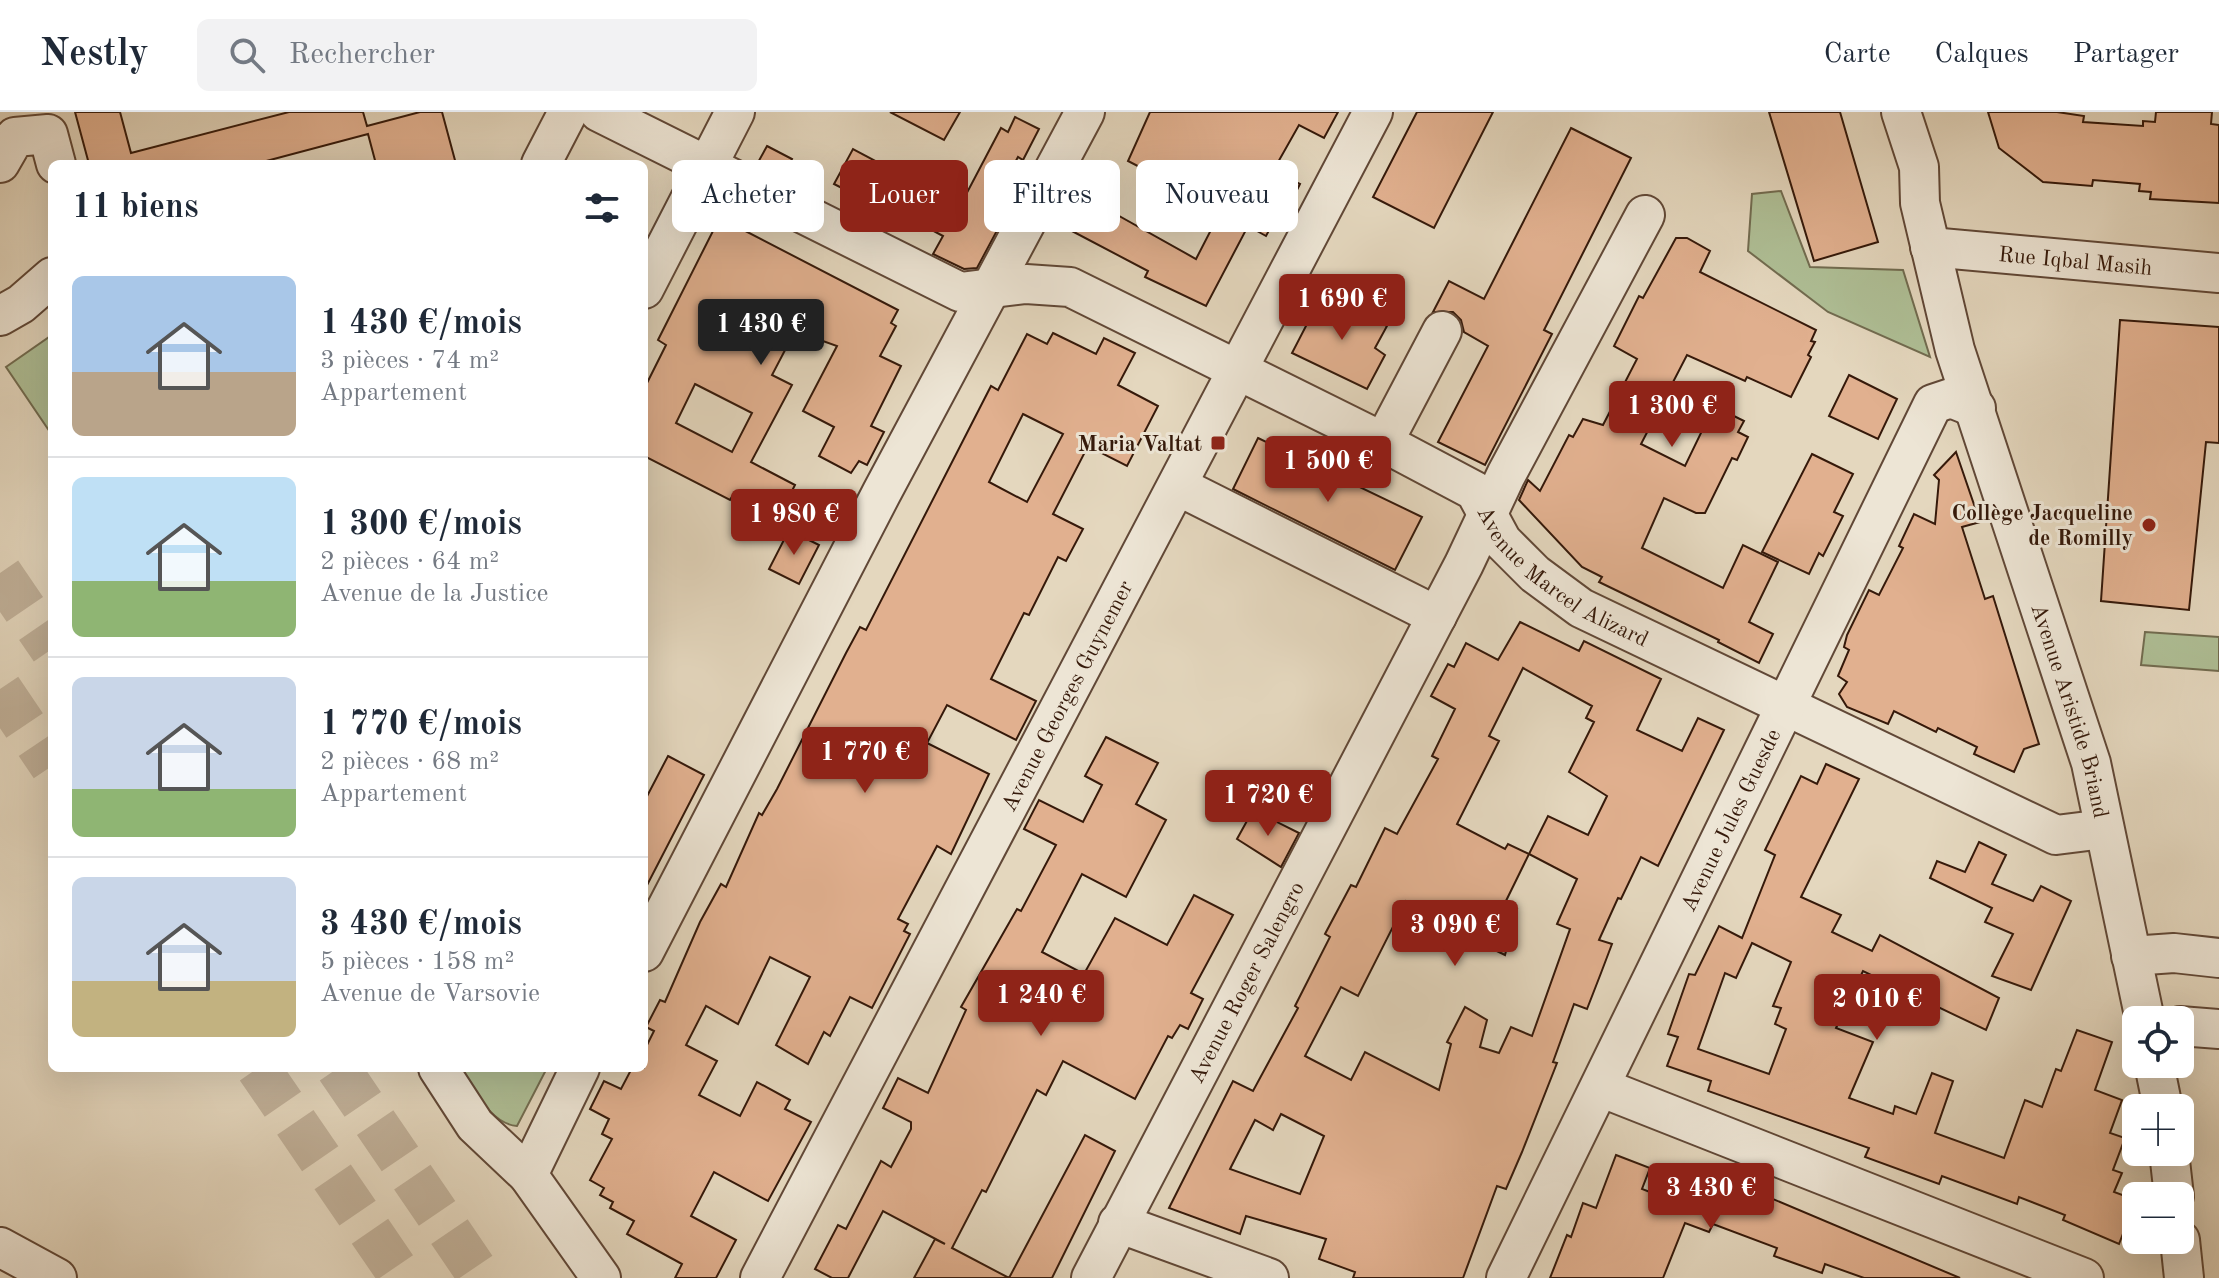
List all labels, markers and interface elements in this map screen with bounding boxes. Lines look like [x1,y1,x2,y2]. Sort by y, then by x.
search box [197,19,757,91]
icon: search [225,33,269,77]
text: Nestly [40,36,149,74]
text: Rechercher [289,40,435,70]
text: Carte [1824,41,1891,69]
text: Calques [1935,41,2029,69]
text: Partager [2073,41,2179,69]
chip: Acheter [672,160,824,232]
chip: Louer [840,160,968,232]
chip: Filtres [984,160,1120,232]
chip: Nouveau [1136,160,1298,232]
icon: filters [580,186,624,230]
text: 11 biens [72,191,199,225]
street label: Rue Iqbal Masih [1997,244,2153,280]
pin: 1 690 € [1268,274,1416,342]
text: 1 690 € [1297,287,1387,313]
pin: 1 430 € [687,299,835,367]
text: 1 430 €/mois [320,307,522,341]
icon: home [136,308,232,404]
text: 1 430 € [716,312,806,338]
text: 3 pièces · 74 m² [320,348,499,374]
text: Appartement [320,380,467,406]
pin: 1 300 € [1598,381,1746,449]
text: 1 300 € [1627,394,1717,420]
place label: Maria Valtat [1078,434,1202,456]
marker: Maria Valtat [1209,434,1227,452]
pin: 1 500 € [1254,436,1402,504]
text: 1 500 € [1283,449,1373,475]
pin: 1 980 € [720,489,868,557]
text: 1 980 € [749,502,839,528]
street label: Avenue Marcel Alizard [1472,503,1652,652]
place label: Collège Jacqueline de Romilly [1951,503,2133,550]
text: 1 300 €/mois [320,508,522,542]
icon: home [136,509,232,605]
marker: Collège Jacqueline de Romilly [2140,516,2158,534]
text: 2 pièces · 64 m² [320,549,499,575]
street label: Avenue Georges Guynemer [998,577,1138,816]
text: Avenue de la Justice [320,581,548,607]
street label: Avenue Aristide Briand [2026,601,2111,820]
text: 1 770 €/mois [320,708,522,742]
icon: home [136,709,232,805]
street label: Avenue Jules Guesde [1678,726,1786,916]
pin: 1 770 € [791,727,939,795]
text: 1 770 € [820,740,910,766]
text: 2 pièces · 68 m² [320,749,499,775]
pin: 1 720 € [1194,770,1342,838]
text: Appartement [320,781,467,807]
text: 1 720 € [1223,783,1313,809]
street label: Avenue Roger Salengro [1186,878,1309,1087]
pin: 3 090 € [1381,900,1529,968]
text: 3 430 €/mois [320,908,522,942]
icon: home [136,909,232,1005]
text: 3 090 € [1410,913,1500,939]
text: 5 pièces · 158 m² [320,949,514,975]
pin: 1 240 € [967,970,1115,1038]
pin: 2 010 € [1803,974,1951,1042]
text: Avenue de Varsovie [320,981,540,1007]
text: 1 240 € [996,983,1086,1009]
text: 2 010 € [1832,987,1922,1013]
map controls [2122,1006,2194,1254]
button: locate [2122,1006,2194,1078]
button: + [2122,1094,2194,1166]
pin: 3 430 € [1637,1163,1785,1231]
text: 3 430 € [1666,1176,1756,1202]
button: − [2122,1182,2194,1254]

